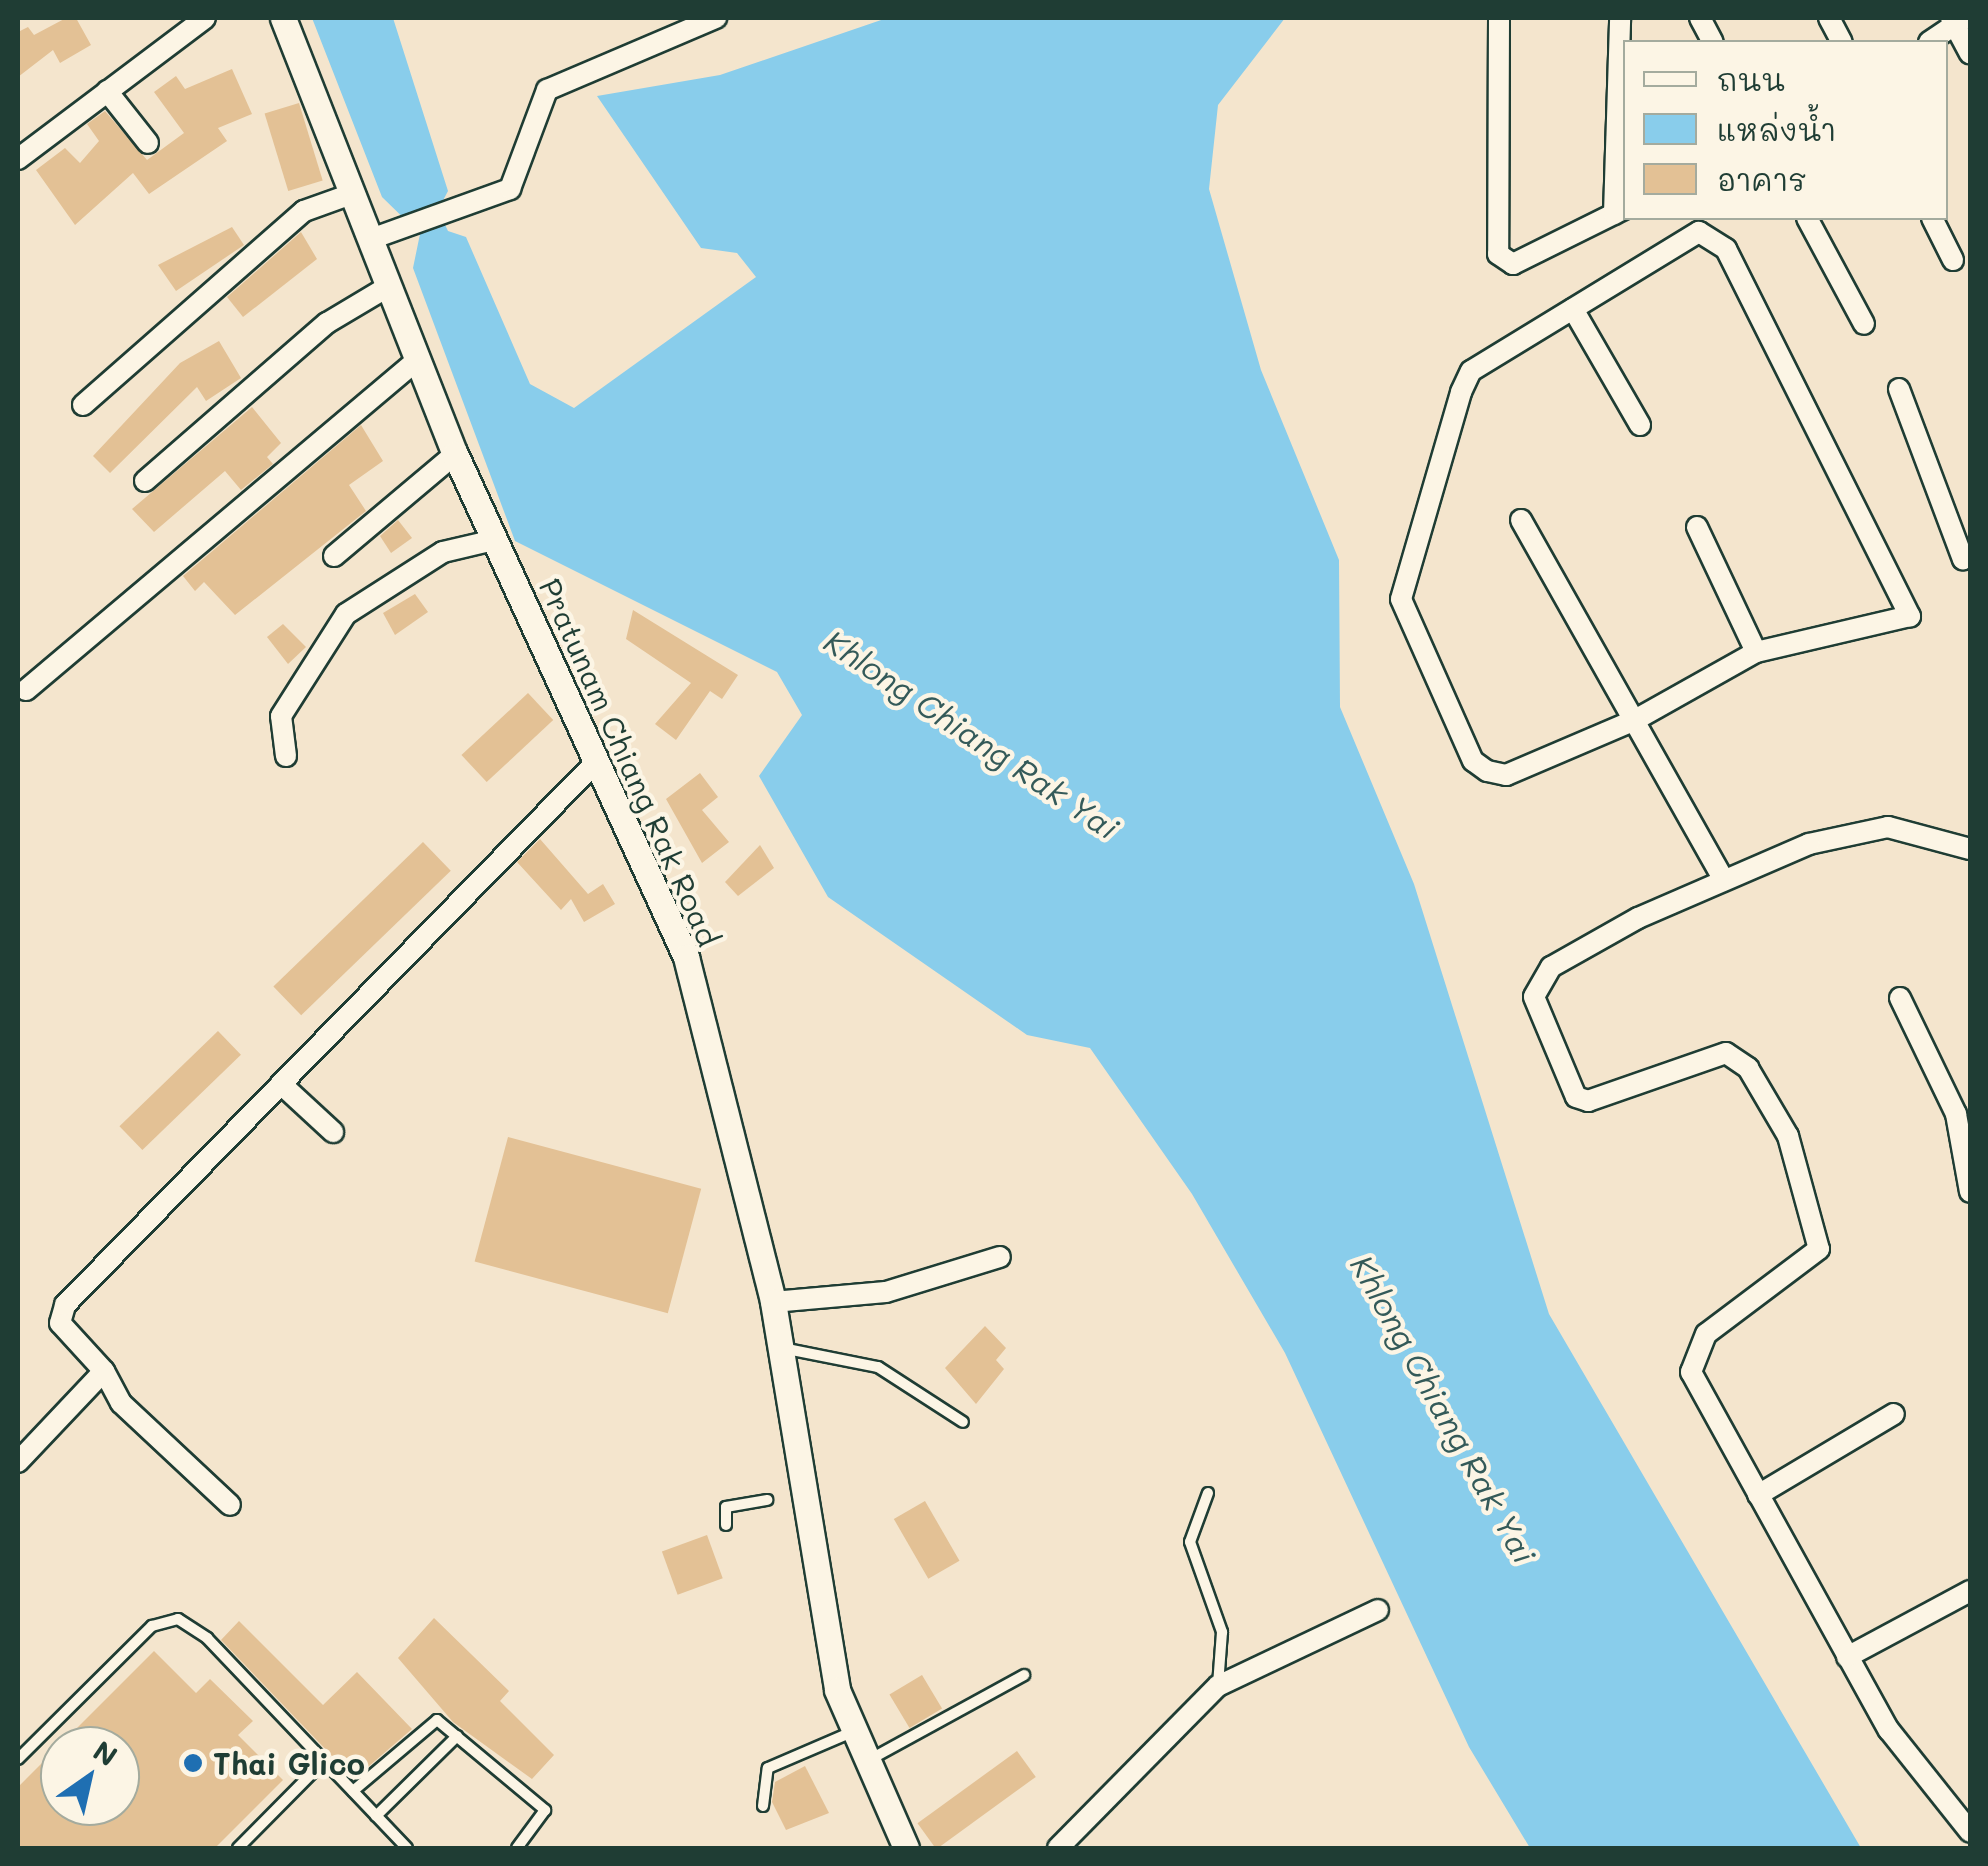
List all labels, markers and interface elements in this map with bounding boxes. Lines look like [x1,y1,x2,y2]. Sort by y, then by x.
legend [1623,40,1948,220]
text: ถนน [1717,59,1785,99]
text: แหล่งน้ำ [1717,109,1836,149]
text: อาคาร [1717,159,1807,199]
street label: Pratunam Chiang Rak Road [533,573,727,951]
water label: Khlong Chiang Rak Yai [818,621,1126,847]
water label: Khlong Chiang Rak Yai [1343,1248,1545,1570]
north arrow [40,1726,140,1826]
text: N [87,1732,125,1774]
place label: Thai Glico [213,1745,365,1781]
marker: Thai Glico [182,1752,204,1774]

